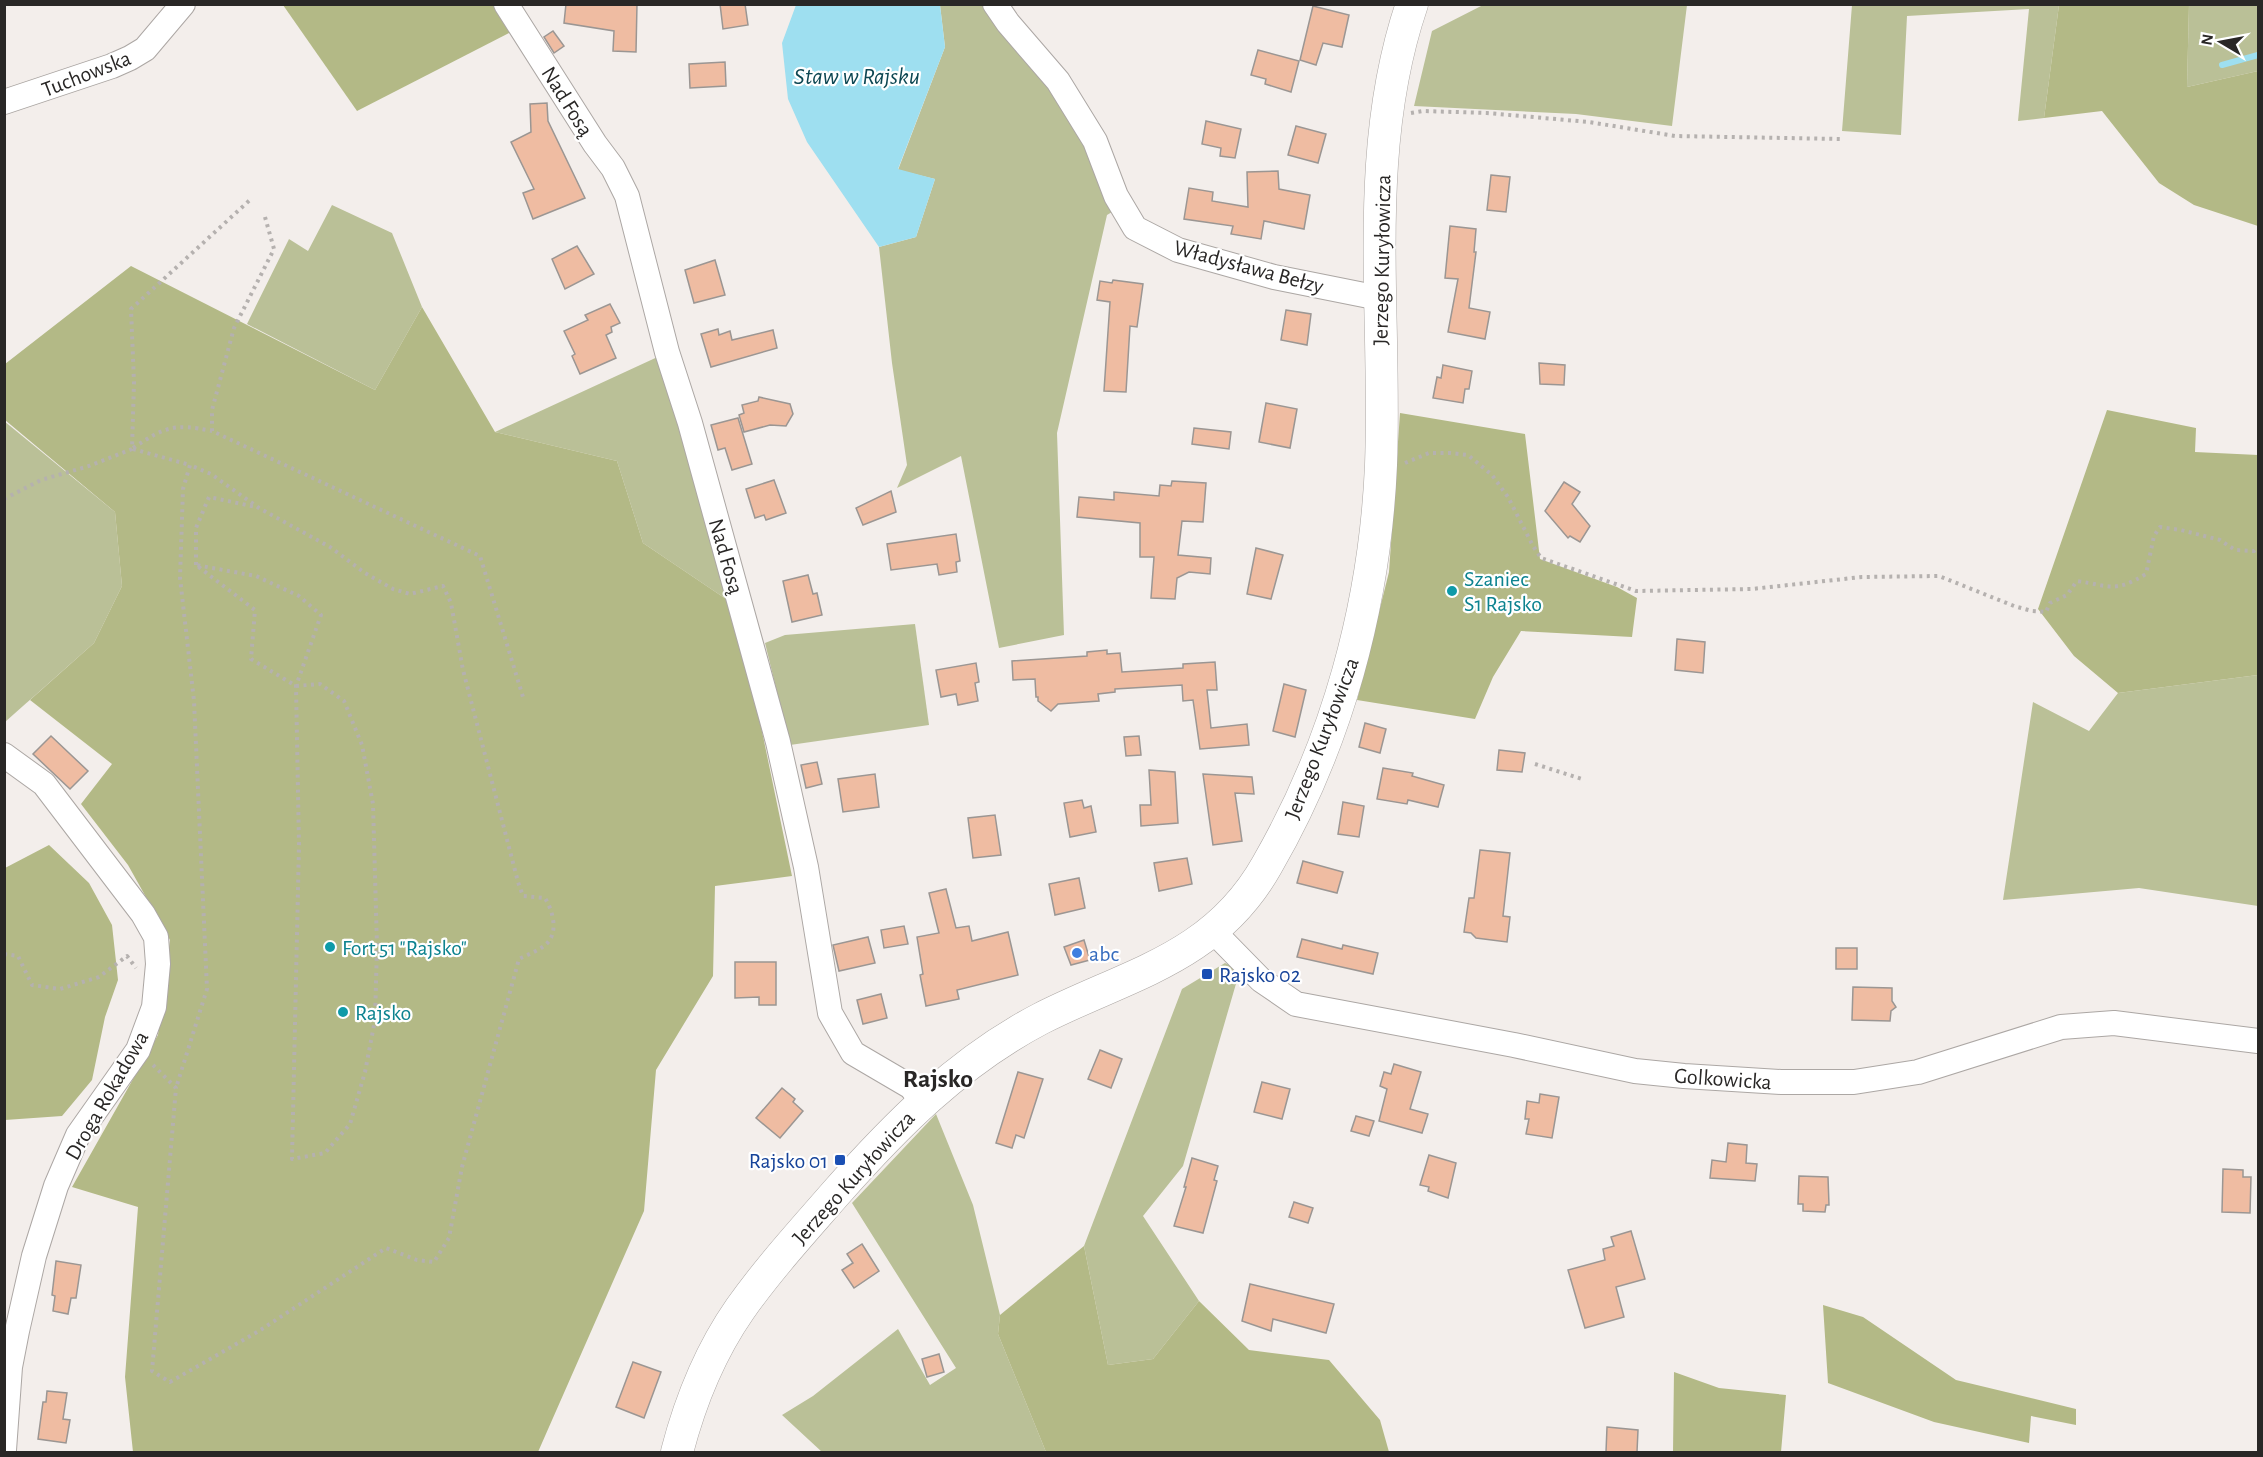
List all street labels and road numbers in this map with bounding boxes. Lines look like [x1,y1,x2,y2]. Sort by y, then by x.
street label: Tuchowska [39,47,134,101]
street label: Nad Fosą [537,63,597,140]
street label: Jerzego Kuryłowicza [1370,174,1394,346]
street label: Władysława Bełzy [1171,236,1327,298]
street label: Nad Fosą [705,516,747,597]
street label: Jerzego Kuryłowicza [1281,655,1363,822]
street label: Droga Rokadowa [61,1027,153,1164]
street label: Golkowicka [1674,1065,1772,1093]
street label: Jerzego Kuryłowicza [788,1107,919,1249]

